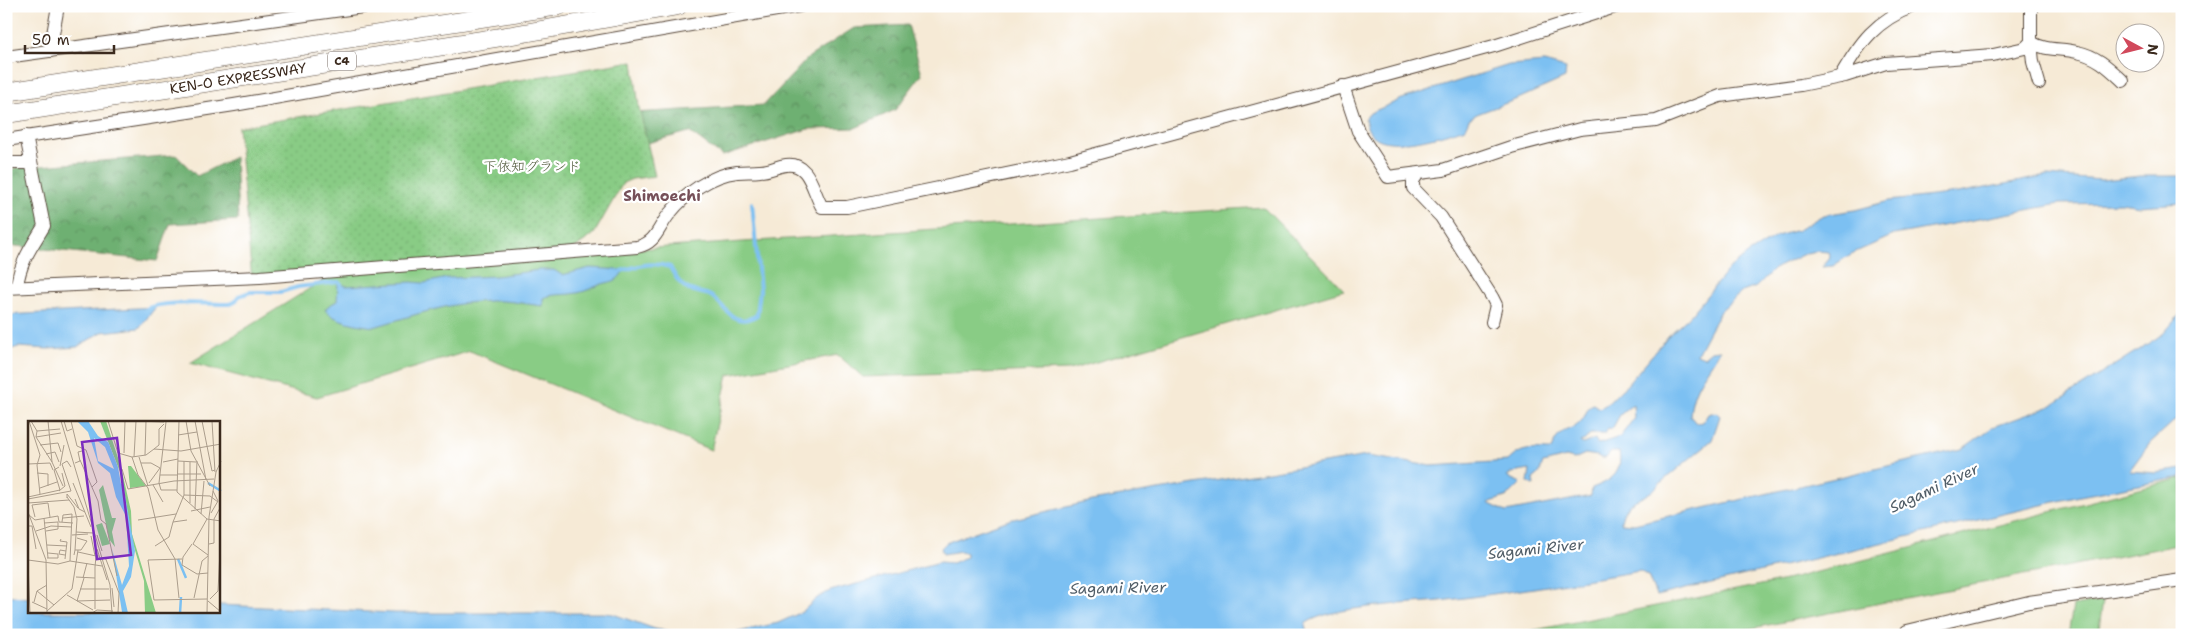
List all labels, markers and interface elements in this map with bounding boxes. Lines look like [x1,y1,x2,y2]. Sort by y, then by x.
scale bar [25,22,114,54]
north arrow [2116,22,2166,72]
text: 50 m [32,30,70,50]
text: N [2143,43,2163,56]
road number: C4 [328,51,356,70]
street label: KEN-O EXPRESSWAY [168,58,308,98]
park label: 下依知グランド [483,157,581,175]
district label: Shimoechi [623,186,701,206]
inset map [28,421,220,614]
water label: Sagami River [1886,458,1983,517]
water label: Sagami River [1487,534,1586,564]
water label: Sagami River [1070,577,1167,599]

